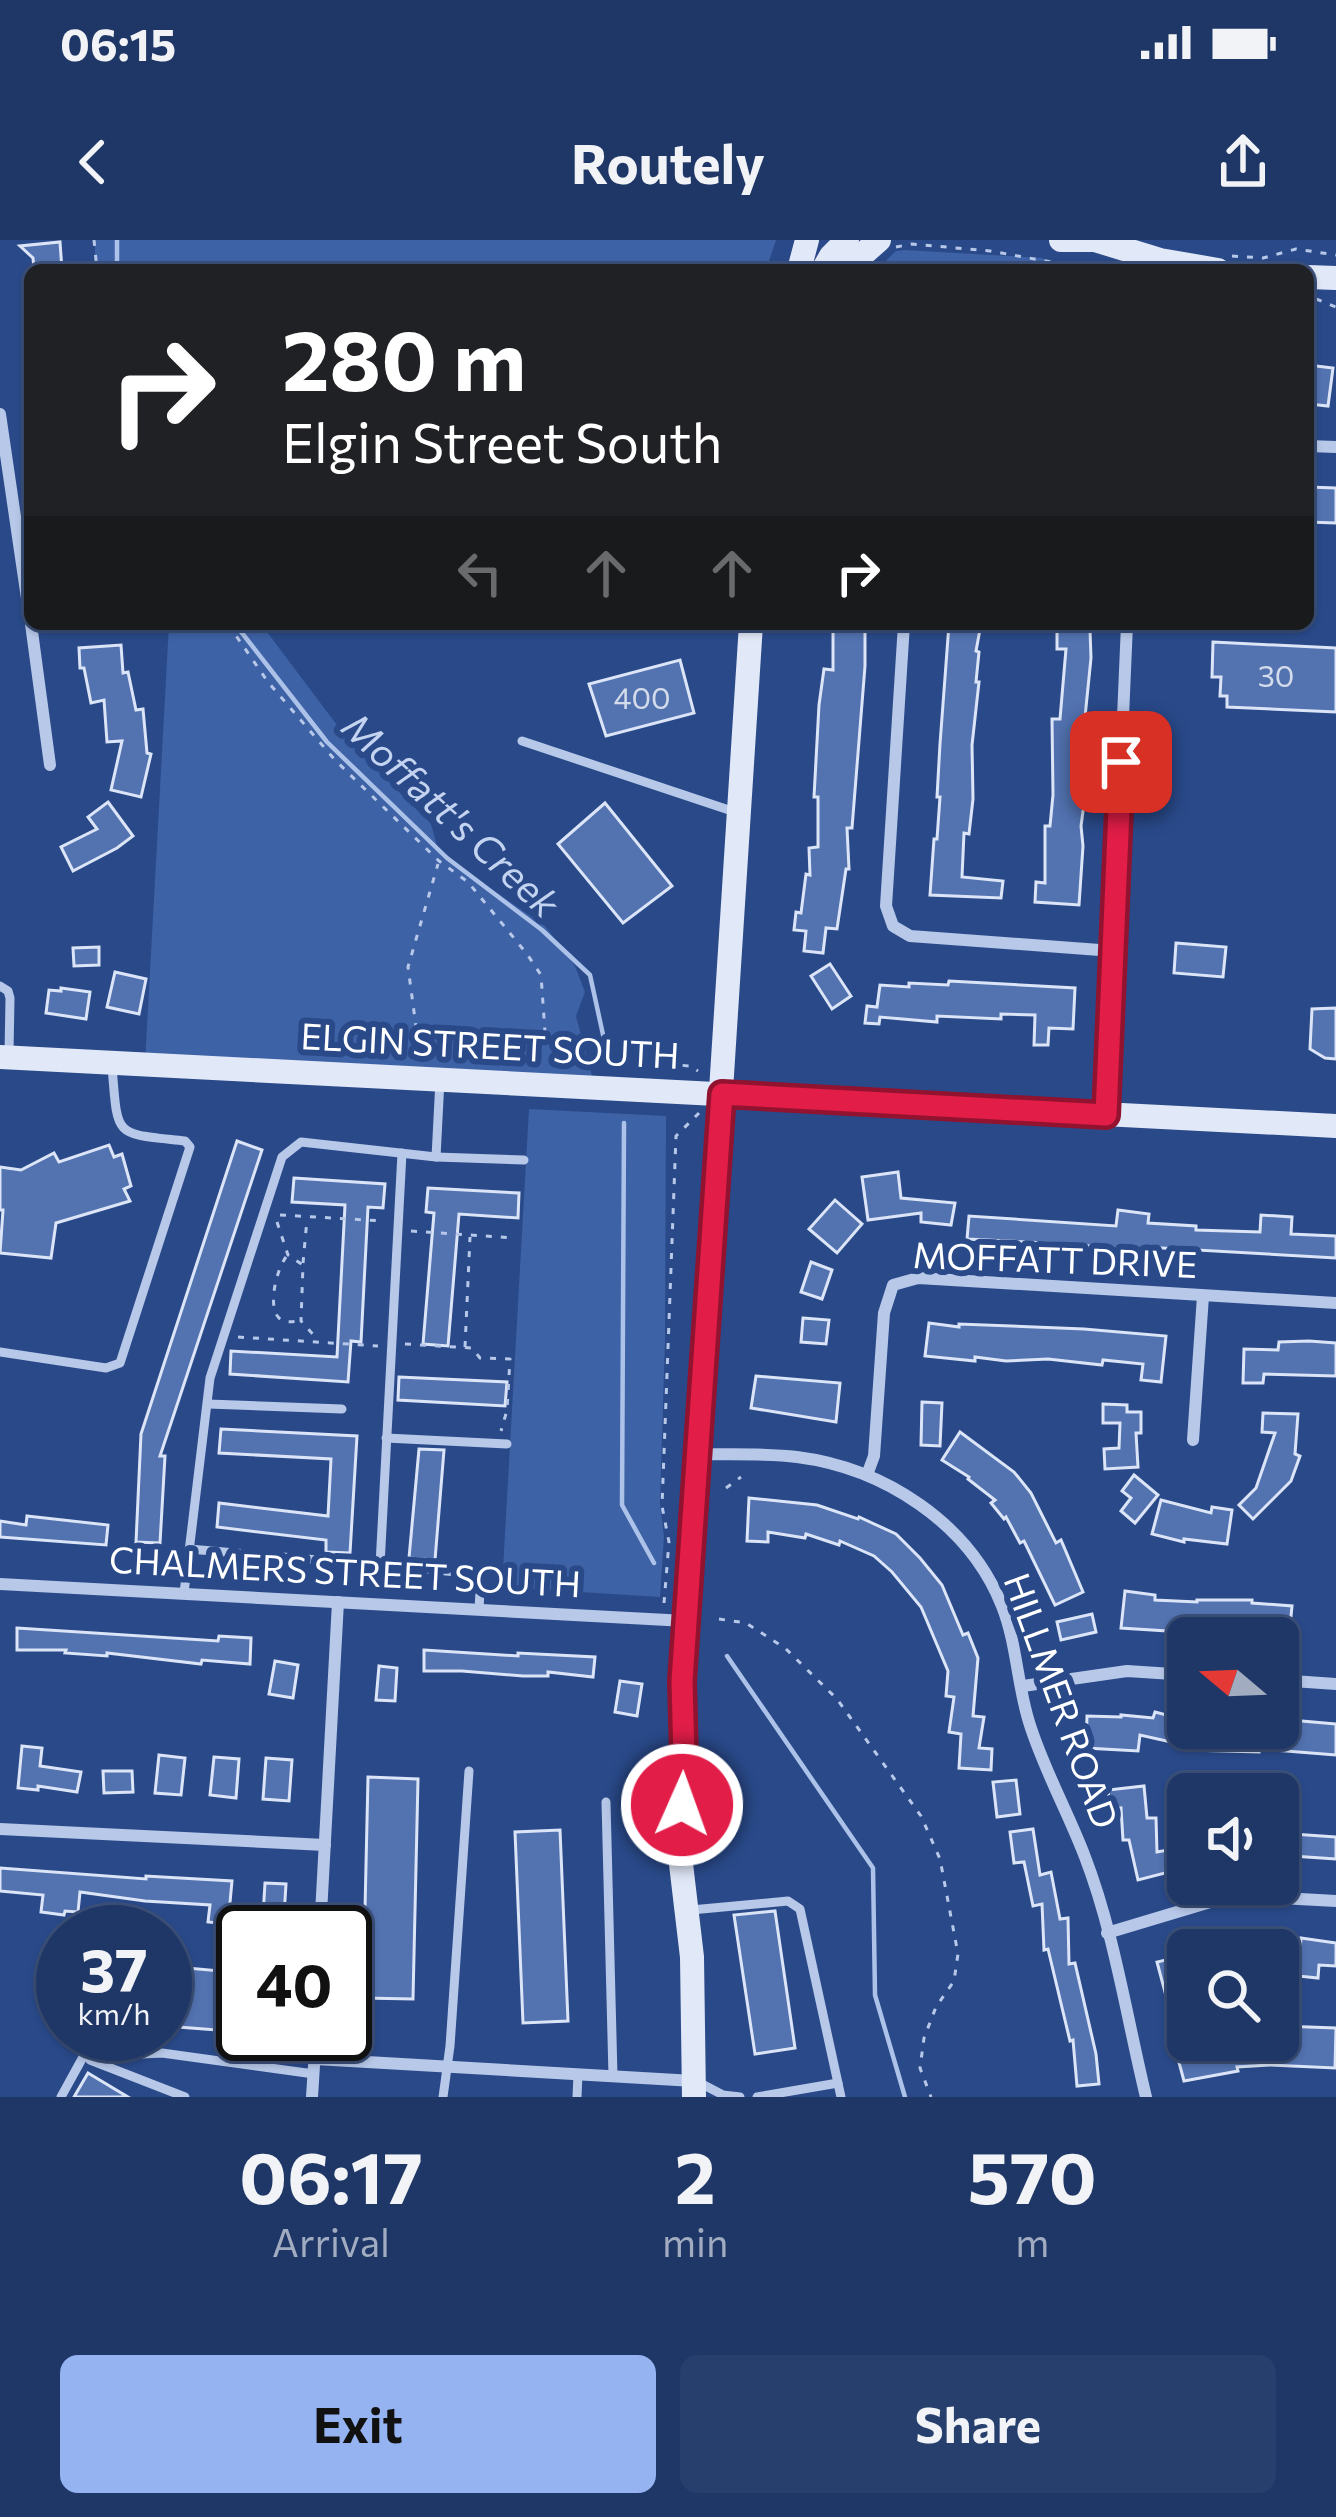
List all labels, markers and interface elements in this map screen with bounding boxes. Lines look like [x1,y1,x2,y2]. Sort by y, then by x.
text: 06:15 [60,15,176,70]
icon: back [60,129,126,195]
text: Routely [571,129,765,195]
icon: share [1210,129,1276,195]
text: 280 m [282,306,526,408]
icon: right [84,312,240,468]
text: Elgin Street South [282,408,722,474]
icon: left [447,540,513,606]
icon: ahead [573,540,639,606]
icon: ahead [699,540,765,606]
icon: right [825,540,891,606]
house number: 30 [1258,656,1294,693]
house number: 400 [613,678,671,715]
water label: Moffatt's Creek [334,701,571,927]
pin [1070,711,1172,813]
icon: arrive [1088,729,1154,795]
street label: ELGIN STREET SOUTH [300,1012,681,1076]
street label: MOFFATT DRIVE [912,1231,1198,1285]
street label: CHALMERS STREET SOUTH [108,1536,582,1604]
street label: HILLMER ROAD [996,1567,1129,1834]
north arrow [1167,1617,1299,1749]
map controls [1167,1617,1299,2061]
position arrow [619,1742,745,1868]
button: sound [1167,1773,1299,1905]
speed limit sign: 40 [216,1905,372,2061]
button: search [1167,1929,1299,2061]
text: 37 [80,1931,148,2004]
text: km/h [78,1994,150,2031]
text: 06:17 [239,2131,423,2219]
text: 2 [675,2131,716,2219]
text: 570 [968,2131,1097,2219]
text: Arrival [272,2217,390,2265]
text: min [662,2217,728,2265]
text: m [1015,2217,1049,2265]
button: Exit [60,2355,656,2493]
button: Share [680,2355,1276,2493]

